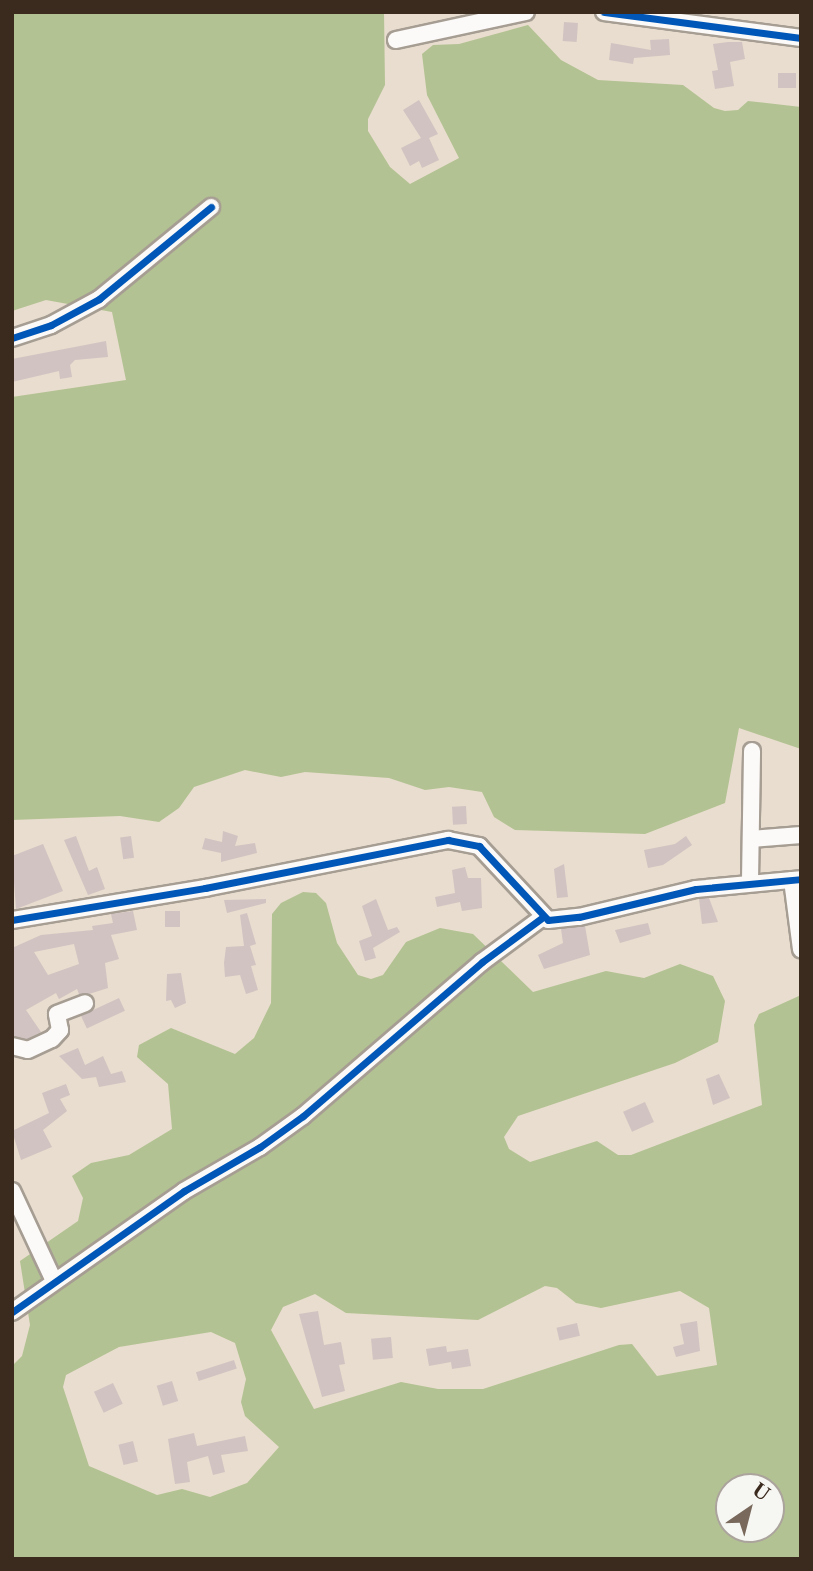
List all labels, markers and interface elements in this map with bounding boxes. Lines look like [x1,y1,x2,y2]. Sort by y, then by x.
north arrow [715,1473,785,1543]
text: U [748,1478,774,1506]

